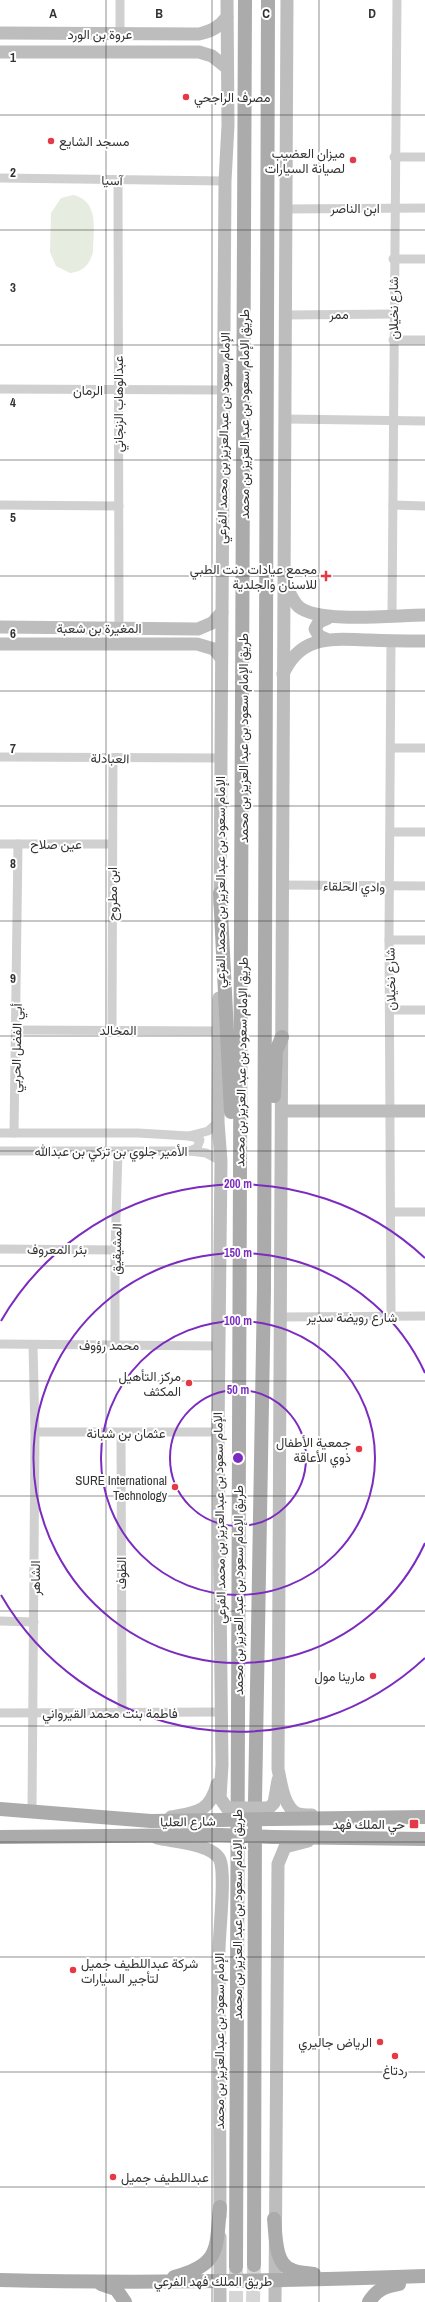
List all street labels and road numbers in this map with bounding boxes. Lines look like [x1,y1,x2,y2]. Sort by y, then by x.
street label: عروة بن الورد [68,26,133,43]
street label: آسيا [101,172,124,189]
street label: ابن الناصر [329,200,380,217]
street label: شارع نخيلان [385,276,403,340]
street label: ممر [328,306,349,323]
street label: طريق الإمام سعود بن عبد العزيز بن محمد [236,309,254,519]
street label: الإمام سعود بن عبدالعزيز بن محمد الفرعي [213,332,236,544]
street label: عبدالوهاب الزنجاني [110,356,129,452]
street label: الرمان [73,382,103,399]
street label: المغيرة بن شعبة [57,620,141,637]
street label: طريق الإمام سعود بن عبد العزيز بن محمد [235,633,253,843]
street label: العبادلة [90,750,130,767]
street label: الإمام سعود بن عبدالعزيز بن محمد الفرعي [212,776,231,988]
street label: عين صلاح [30,836,82,854]
street label: ابن مطروح [104,867,122,921]
street label: وادي الحلقاء [323,877,385,898]
street label: شارع نخيلان [381,947,401,1011]
street label: طريق الإمام سعود بن عبد العزيز بن محمد [231,957,253,1167]
street label: أبي الفضل الحربي [7,1003,28,1093]
street label: المخالد [99,1022,137,1039]
street label: الأمير جلوي بن تركي بن عبدالله [34,1143,188,1162]
street label: المشيقيق [108,1223,125,1275]
street label: بئر المعروف [27,1241,87,1258]
street label: شارع رويضة سدير [306,1309,397,1327]
street label: محمد رؤوف [79,1337,139,1354]
street label: الإمام سعود بن عبدالعزيز بن محمد الفرعي [209,1412,232,1624]
street label: عثمان بن شبانة [87,1425,166,1442]
street label: طريق الإمام سعود بن عبد العزيز بن محمد [230,1485,248,1695]
street label: الطوف [113,1557,130,1589]
street label: الشاهر [27,1560,44,1597]
street label: فاطمة بنت محمد القيرواني [42,1705,178,1724]
street label: طريق الإمام سعود بن عبد العزيز بن محمد [229,1809,247,2019]
street label: شارع العليا [160,1813,216,1831]
street label: الإمام سعود بن عبدالعزيز بن محمد [211,1953,229,2129]
street label: طريق الملك فهد الفرعي [154,2273,272,2292]

